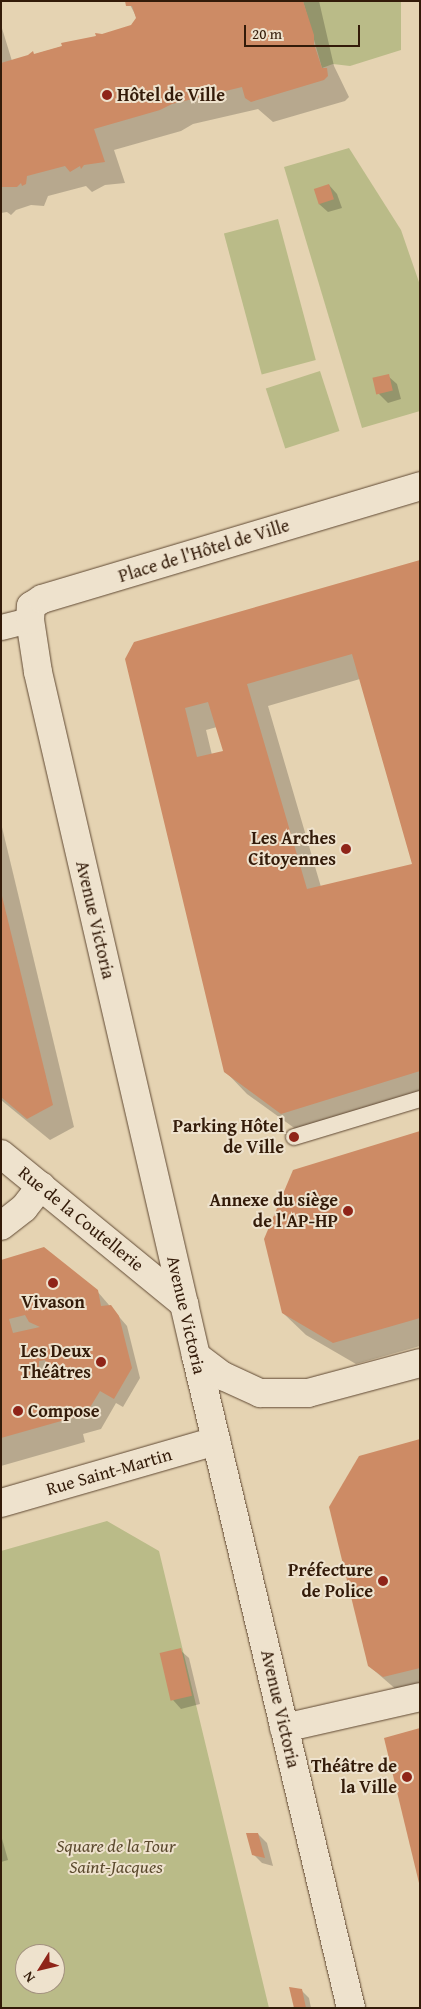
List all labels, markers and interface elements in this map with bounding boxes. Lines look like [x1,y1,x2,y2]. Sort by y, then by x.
scale bar [246,15,362,47]
text: 20 m [252,23,282,44]
place label: Hôtel de Ville [117,84,225,106]
marker: Hôtel de Ville [101,89,113,101]
street label: Place de l'Hôtel de Ville [116,515,292,587]
place label: Les Arches Citoyennes [248,828,336,871]
marker: Les Arches Citoyennes [340,843,352,855]
street label: Avenue Victoria [71,859,119,981]
place label: Parking Hôtel de Ville [173,1116,284,1158]
marker: Parking Hôtel de Ville [288,1131,300,1143]
street label: Rue de la Coutellerie [14,1162,148,1276]
place label: Annexe du siège de l'AP-HP [210,1190,338,1232]
marker: Annexe du siège de l'AP-HP [342,1205,354,1217]
street label: Avenue Victoria [162,1254,210,1376]
marker: Vivason [47,1277,59,1289]
place label: Vivason [21,1291,85,1313]
place label: Les Deux Théâtres [20,1341,91,1384]
marker: Les Deux Théâtres [95,1356,107,1368]
place label: Compose [28,1400,100,1422]
marker: Compose [12,1405,24,1417]
street label: Rue Saint-Martin [44,1444,174,1500]
place label: Préfecture de Police [288,1560,373,1602]
marker: Préfecture de Police [377,1575,389,1587]
street label: Avenue Victoria [256,1648,304,1770]
place label: Théâtre de la Ville [311,1756,397,1798]
marker: Théâtre de la Ville [401,1771,413,1783]
park label: Square de la Tour Saint-Jacques [56,1836,176,1878]
north arrow [15,1944,65,1994]
text: N [18,1968,40,1987]

